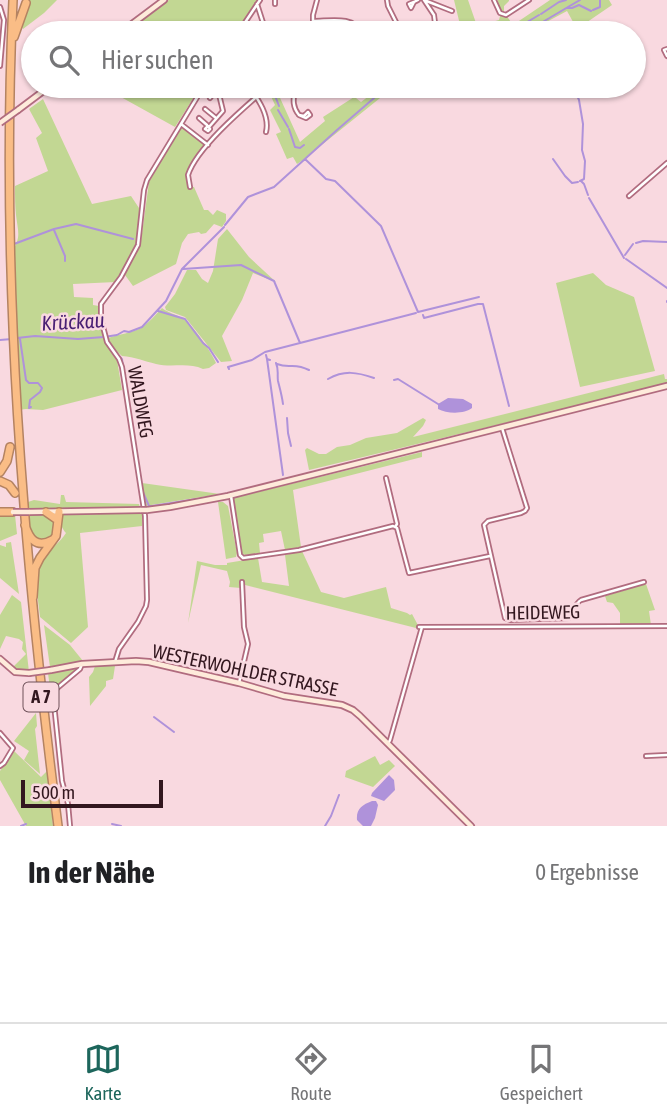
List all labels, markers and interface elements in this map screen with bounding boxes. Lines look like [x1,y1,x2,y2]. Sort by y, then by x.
search box [21,21,646,98]
icon: search [45,41,83,79]
text: Hier suchen [101,45,214,75]
water label: Krückau [41,307,105,335]
street label: WALDWEG [124,364,158,440]
street label: HEIDEWEG [505,600,581,624]
street label: WESTERWOHLDER STRASSE [150,640,340,700]
road number: A 7 [23,682,58,712]
scale bar [21,777,163,809]
text: 500 m [32,781,75,803]
text: In der Nähe [28,855,155,889]
text: 0 Ergebnisse [535,859,639,885]
tab: Karte [84,1040,122,1104]
tab: Route [290,1040,332,1104]
tab: Gespeichert [500,1040,583,1104]

